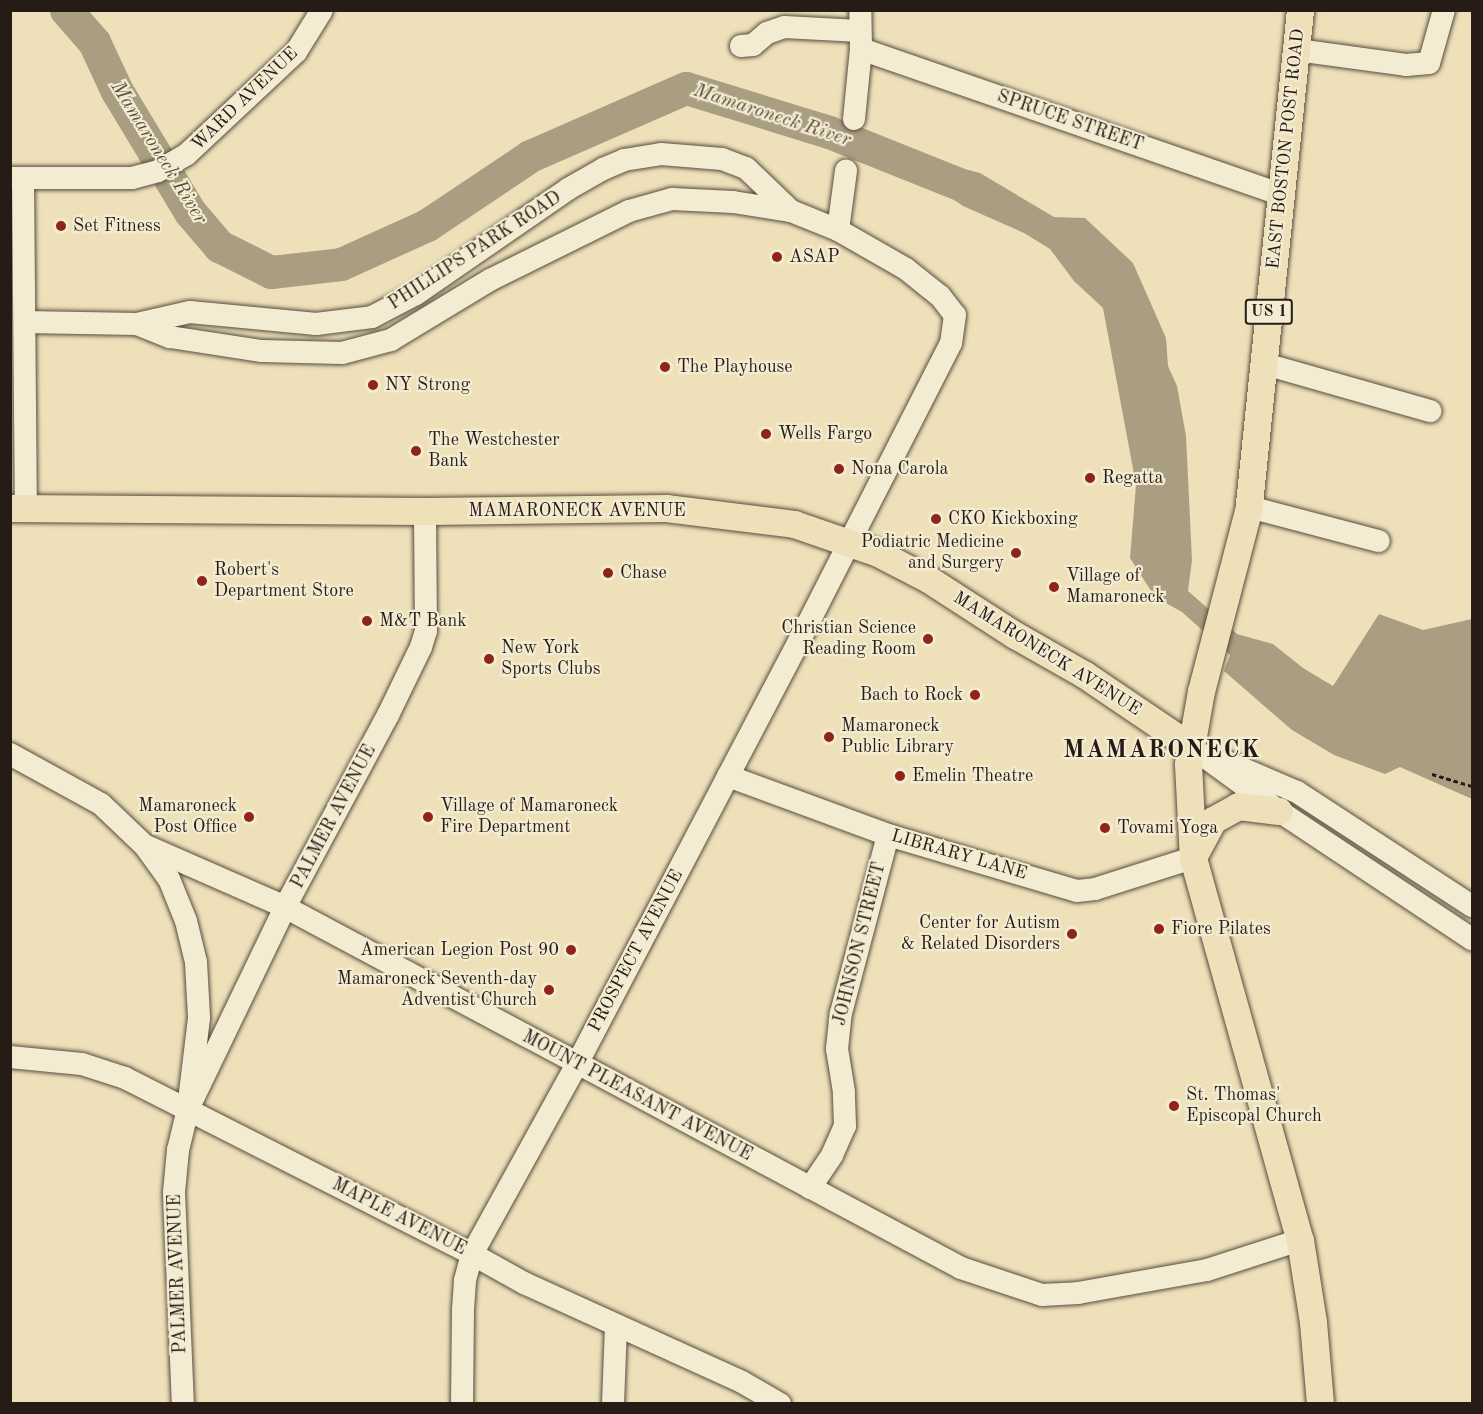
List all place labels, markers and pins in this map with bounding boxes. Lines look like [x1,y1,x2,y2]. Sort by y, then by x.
place label: Set Fitness [73,215,161,237]
marker: Set Fitness [54,219,68,233]
place label: ASAP [789,246,839,268]
marker: ASAP [770,250,784,264]
place label: The Playhouse [677,356,793,378]
marker: The Playhouse [658,360,672,374]
place label: NY Strong [385,374,470,396]
marker: NY Strong [366,378,380,392]
place label: Wells Fargo [778,423,872,445]
marker: Wells Fargo [759,427,773,441]
place label: The Westchester Bank [428,430,560,472]
marker: The Westchester Bank [409,444,423,458]
place label: Nona Carola [851,458,948,480]
marker: Nona Carola [832,462,846,476]
place label: Regatta [1102,467,1163,489]
marker: Regatta [1083,471,1097,485]
place label: CKO Kickboxing [948,508,1078,530]
marker: CKO Kickboxing [929,512,943,526]
place label: Podiatric Medicine and Surgery [861,532,1004,574]
marker: Podiatric Medicine and Surgery [1009,546,1023,560]
place label: Robert's Department Store [214,560,354,602]
place label: Chase [620,562,667,584]
marker: Chase [601,566,615,580]
place label: Village of Mamaroneck [1066,566,1165,608]
marker: Robert's Department Store [195,574,209,588]
marker: Village of Mamaroneck [1047,580,1061,594]
place label: M&T Bank [379,610,467,632]
marker: M&T Bank [360,614,374,628]
place label: Christian Science Reading Room [781,618,916,660]
marker: Christian Science Reading Room [921,632,935,646]
place label: New York Sports Clubs [501,638,601,680]
marker: New York Sports Clubs [482,652,496,666]
place label: Bach to Rock [860,684,963,706]
marker: Bach to Rock [968,688,982,702]
place label: Mamaroneck Public Library [841,716,954,758]
marker: Mamaroneck Public Library [822,730,836,744]
place label: Emelin Theatre [912,765,1033,787]
marker: Emelin Theatre [893,769,907,783]
place label: Mamaroneck Post Office [138,796,237,838]
place label: Village of Mamaroneck Fire Department [440,796,618,838]
marker: Mamaroneck Post Office [242,810,256,824]
marker: Village of Mamaroneck Fire Department [421,810,435,824]
place label: Tovami Yoga [1117,817,1218,839]
marker: Tovami Yoga [1098,821,1112,835]
place label: Center for Autism & Related Disorders [901,913,1060,956]
place label: Fiore Pilates [1171,918,1271,940]
marker: Fiore Pilates [1152,922,1166,936]
marker: Center for Autism & Related Disorders [1065,927,1079,941]
place label: American Legion Post 90 [360,939,559,961]
marker: American Legion Post 90 [564,943,578,957]
place label: Mamaroneck Seventh-day Adventist Church [337,969,537,1012]
marker: Mamaroneck Seventh-day Adventist Church [542,983,556,997]
place label: St. Thomas' Episcopal Church [1186,1085,1322,1128]
marker: St. Thomas' Episcopal Church [1167,1099,1181,1113]

